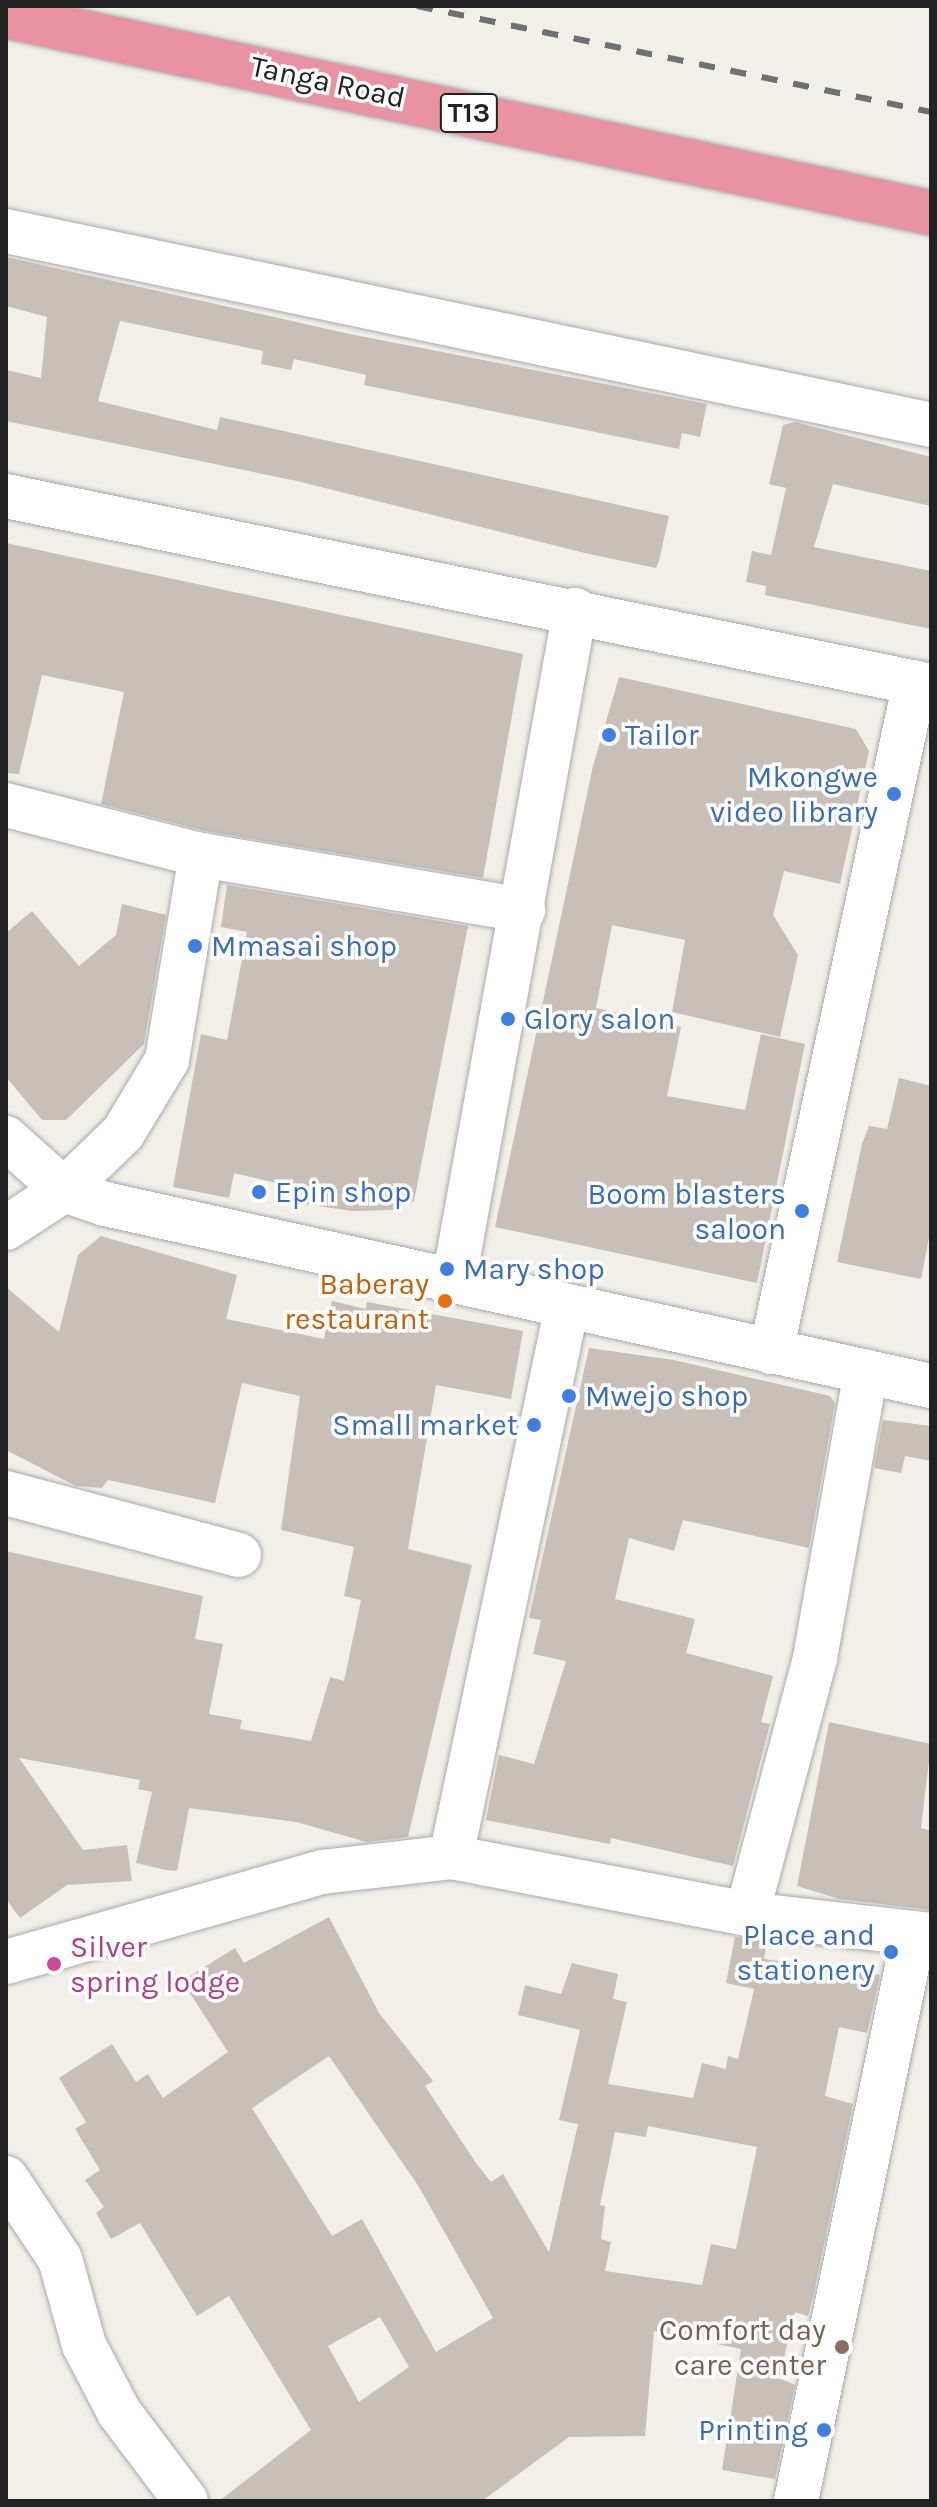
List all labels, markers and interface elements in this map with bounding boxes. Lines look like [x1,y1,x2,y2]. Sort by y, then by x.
street label: Tanga Road [248,48,408,116]
road number: T13 [439,89,499,137]
place label: Tailor [625,717,698,753]
marker: Tailor [600,726,618,744]
place label: Mkongwe video library [710,759,878,830]
marker: Mkongwe video library [885,785,903,803]
place label: Mmasai shop [211,928,397,964]
marker: Mmasai shop [186,937,204,955]
place label: Glory salon [524,1001,675,1037]
marker: Glory salon [499,1010,517,1028]
place label: Epin shop [275,1174,411,1210]
place label: Boom blasters saloon [588,1176,786,1246]
marker: Epin shop [250,1183,268,1201]
marker: Boom blasters saloon [793,1202,811,1220]
place label: Mary shop [463,1251,605,1287]
marker: Mary shop [438,1260,456,1278]
place label: Baberay restaurant [284,1266,429,1336]
marker: Baberay restaurant [436,1292,454,1310]
place label: Mwejo shop [585,1378,748,1414]
marker: Mwejo shop [560,1387,578,1405]
place label: Small market [332,1407,518,1443]
marker: Small market [525,1416,543,1434]
place label: Place and stationery [737,1917,875,1988]
place label: Silver spring lodge [70,1929,240,2000]
marker: Place and stationery [882,1943,900,1961]
marker: Silver spring lodge [45,1955,63,1973]
place label: Comfort day care center [659,2312,826,2382]
marker: Comfort day care center [833,2338,851,2356]
place label: Printing [698,2412,808,2448]
marker: Printing [815,2421,833,2439]

